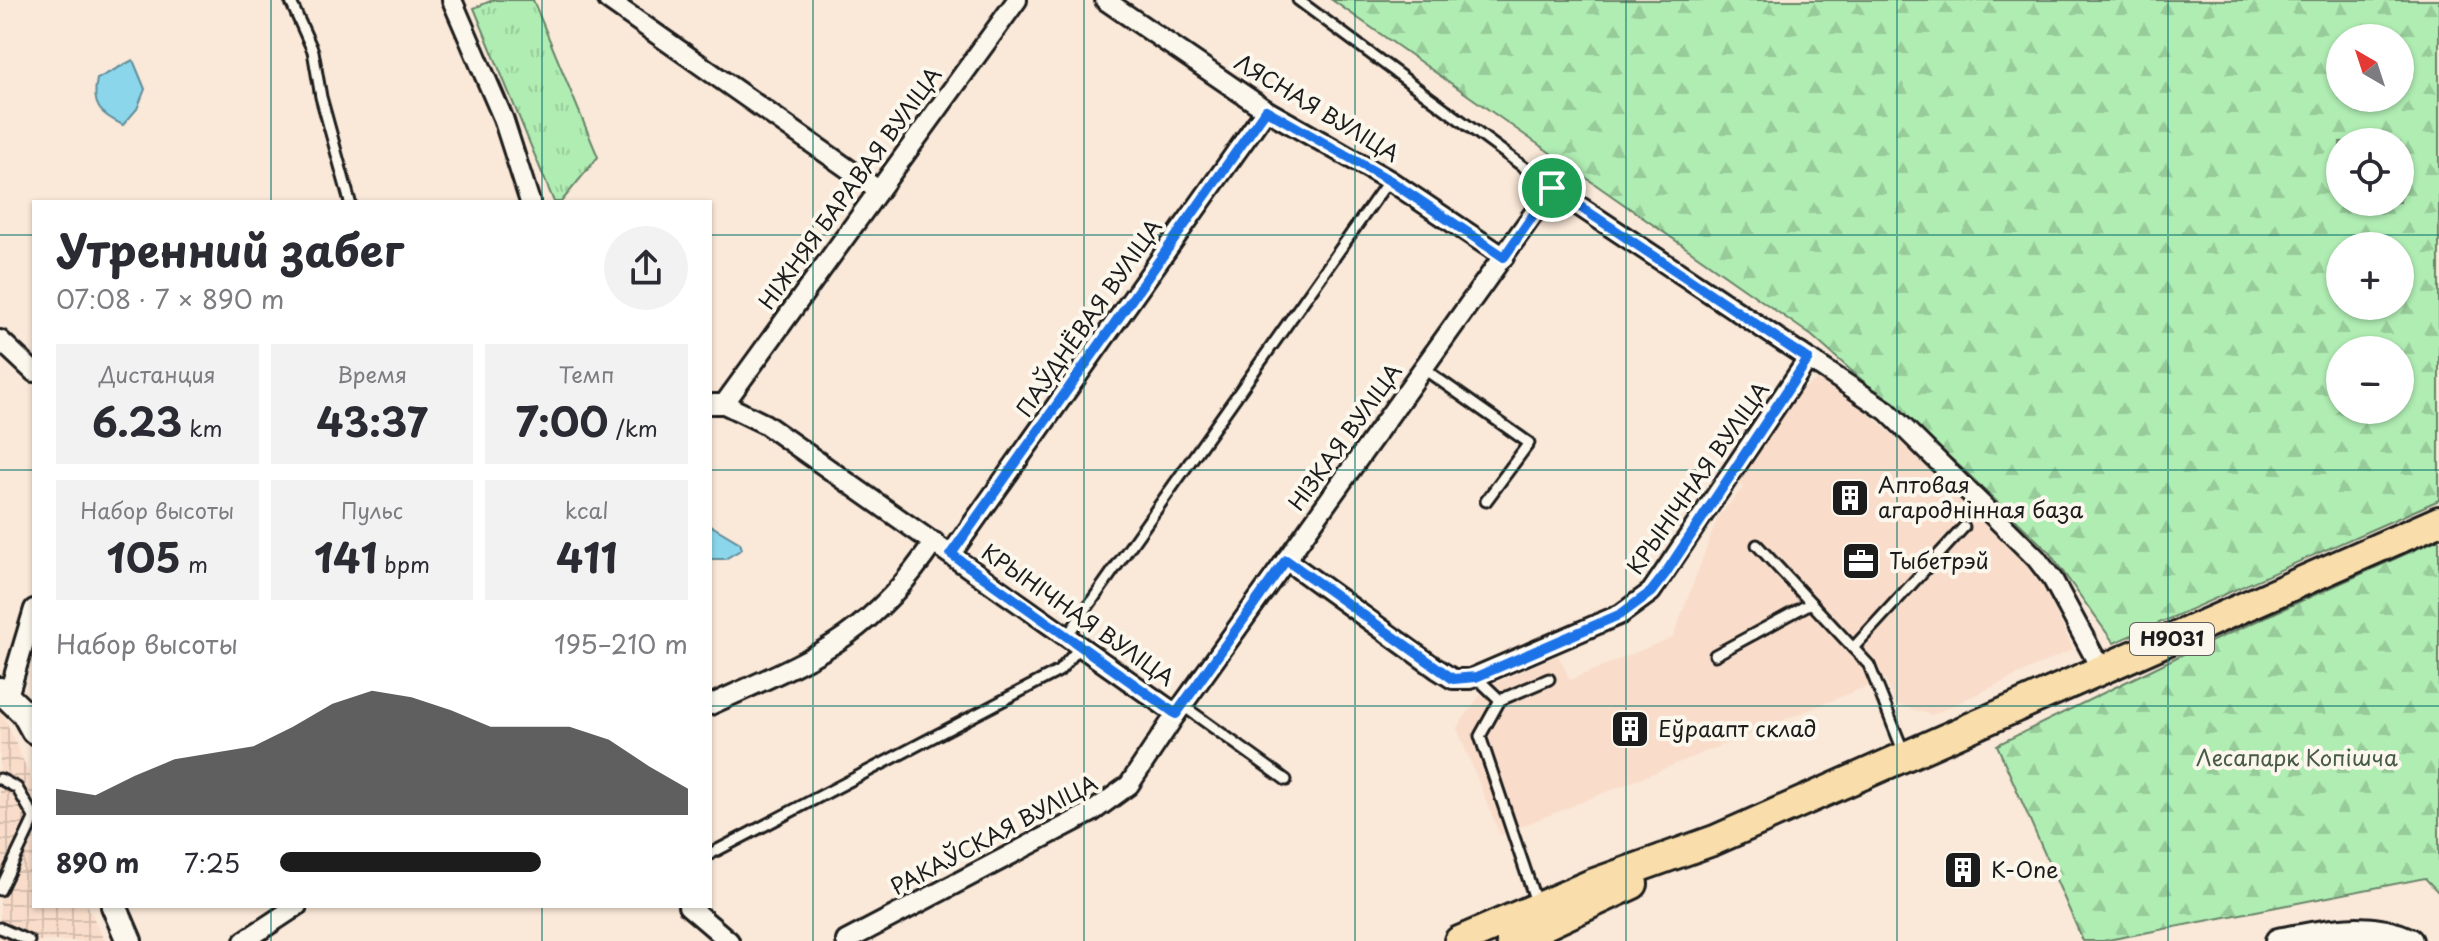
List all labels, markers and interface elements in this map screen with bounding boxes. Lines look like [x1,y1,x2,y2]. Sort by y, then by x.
north arrow [2326,24,2414,112]
map controls [2326,24,2414,424]
street label: ЛЯСНАЯ ВУЛІЦА [1229,44,1407,169]
street label: НІЖНЯЯ БАРАВАЯ ВУЛІЦА [749,59,948,315]
button: locate [2326,128,2414,216]
pin [1518,154,1586,222]
icon: arrive [1530,166,1574,210]
street label: ПАЎДНЁВАЯ ВУЛІЦА [1007,211,1169,423]
text: Утренний забег [56,216,404,282]
button: share [604,226,688,310]
button: + [2326,232,2414,320]
text: 07:08 · 7 × 890 m [56,279,284,318]
button: − [2326,336,2414,424]
street label: НІЗКАЯ ВУЛІЦА [1279,355,1409,517]
text: Дистанция [99,357,216,390]
text: Время [337,357,407,390]
text: Темп [559,357,614,390]
street label: КРЫНІЧНАЯ ВУЛІЦА [1618,374,1776,580]
text: 6.23 [92,390,182,451]
text: 43:37 [316,390,428,451]
text: 7:00 [516,390,609,451]
text: km [182,411,222,444]
text: /km [609,411,658,444]
place label: Аптовая агароднінная база [1878,467,2084,525]
building icon: Аптовая агароднінная база [1829,477,1871,519]
text: Набор высоты [80,493,234,526]
text: Пульс [341,493,403,526]
text: kcal [565,493,609,526]
text: 105 [107,526,181,587]
text: 141 [314,526,377,587]
text: 411 [556,526,617,587]
street label: КРЫНІЧНАЯ ВУЛІЦА [976,535,1182,693]
office icon: Тыбетрэй [1840,540,1882,582]
place label: Тыбетрэй [1889,543,1989,576]
text: m [181,547,208,580]
text: bpm [377,547,430,580]
road number: Н9031 [2130,623,2214,655]
text: Набор высоты [56,624,238,663]
text: 195–210 m [554,624,688,663]
building icon: Еўраапт склад [1609,708,1651,750]
place label: Еўраапт склад [1658,711,1817,744]
park label: Лесапарк Копішча [2196,740,2398,773]
street label: РАКАЎСКАЯ ВУЛІЦА [884,765,1103,902]
text: 890 m [56,843,139,882]
text: 7:25 [184,843,240,882]
building icon: K-One [1942,849,1984,891]
place label: K-One [1991,852,2059,885]

